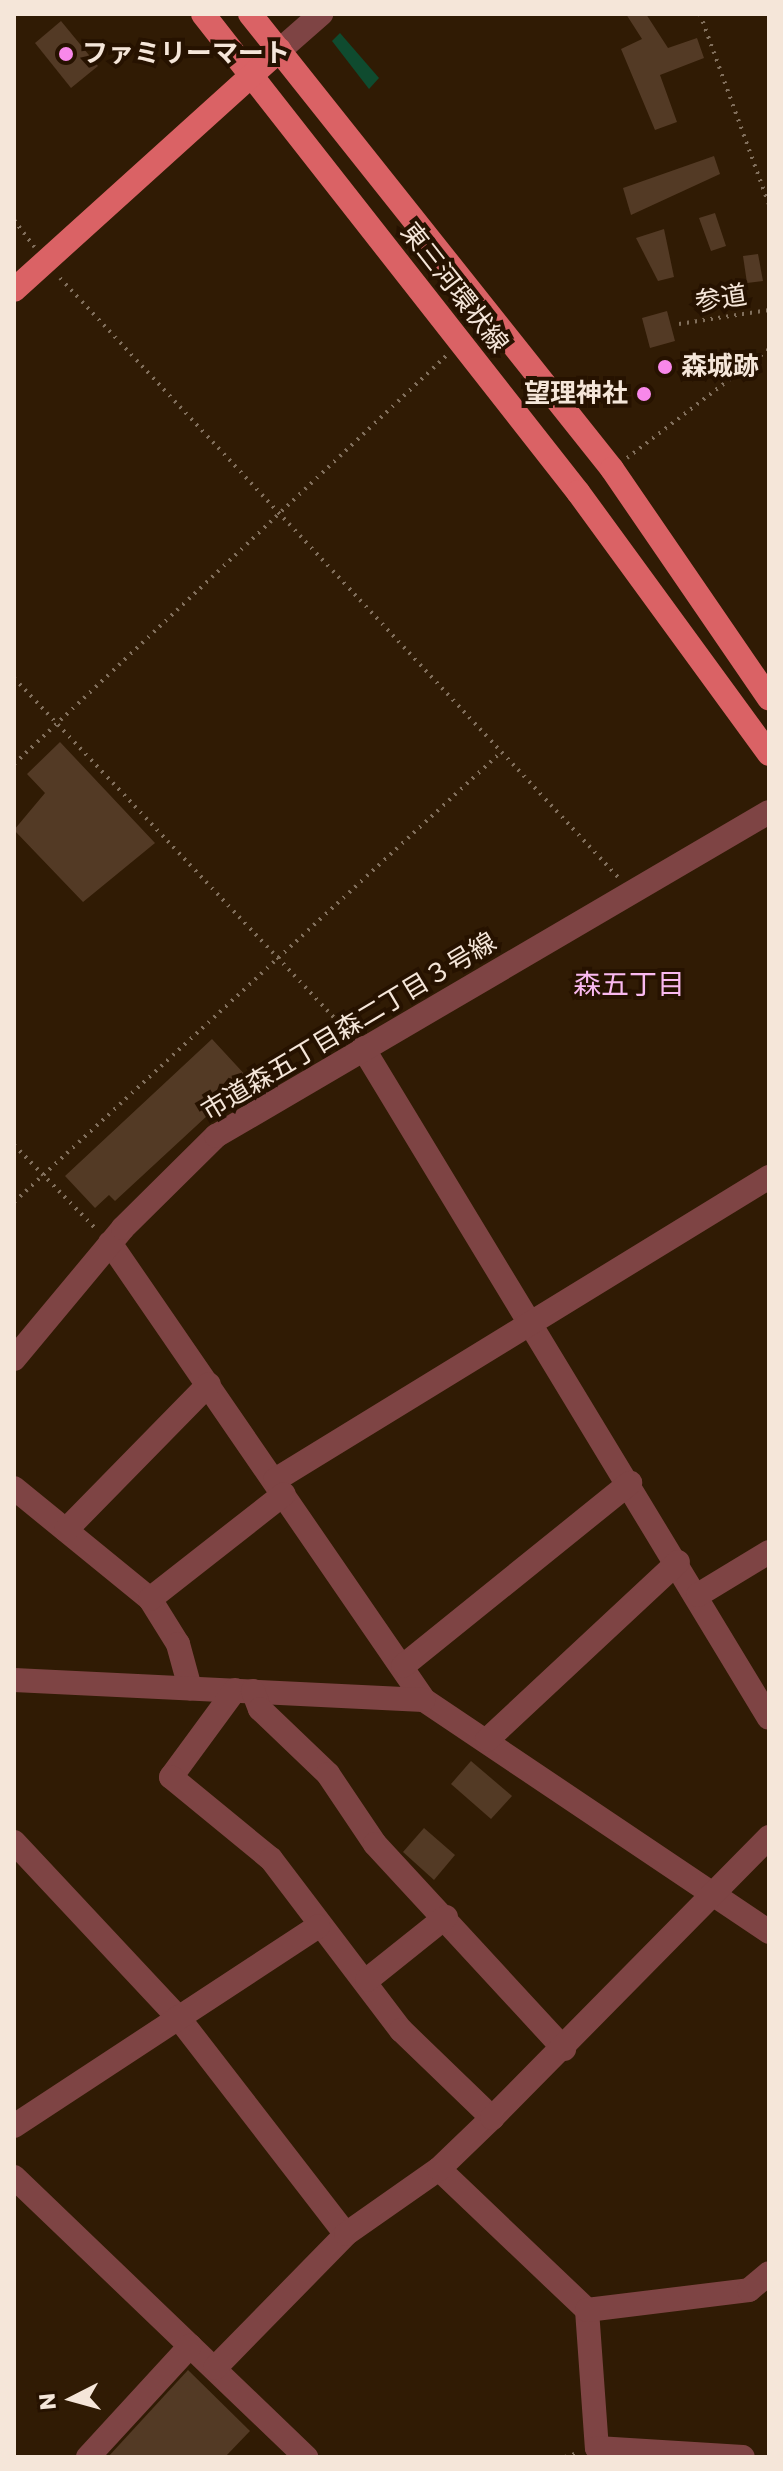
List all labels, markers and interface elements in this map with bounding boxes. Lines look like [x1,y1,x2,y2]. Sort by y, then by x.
place label: ファミリーマート [82,38,290,70]
marker: ファミリーマート [57,45,75,63]
street label: 東三河環状線 [394,217,514,359]
street label: 参道 [693,280,749,318]
place label: 森城跡 [681,351,759,383]
marker: 森城跡 [656,358,674,376]
place label: 望理神社 [524,378,628,410]
marker: 望理神社 [635,385,653,403]
street label: 市道森五丁目森二丁目３号線 [196,927,502,1127]
district label: 森五丁目 [573,968,685,1002]
north arrow [32,2359,112,2439]
text: N [31,2392,64,2411]

